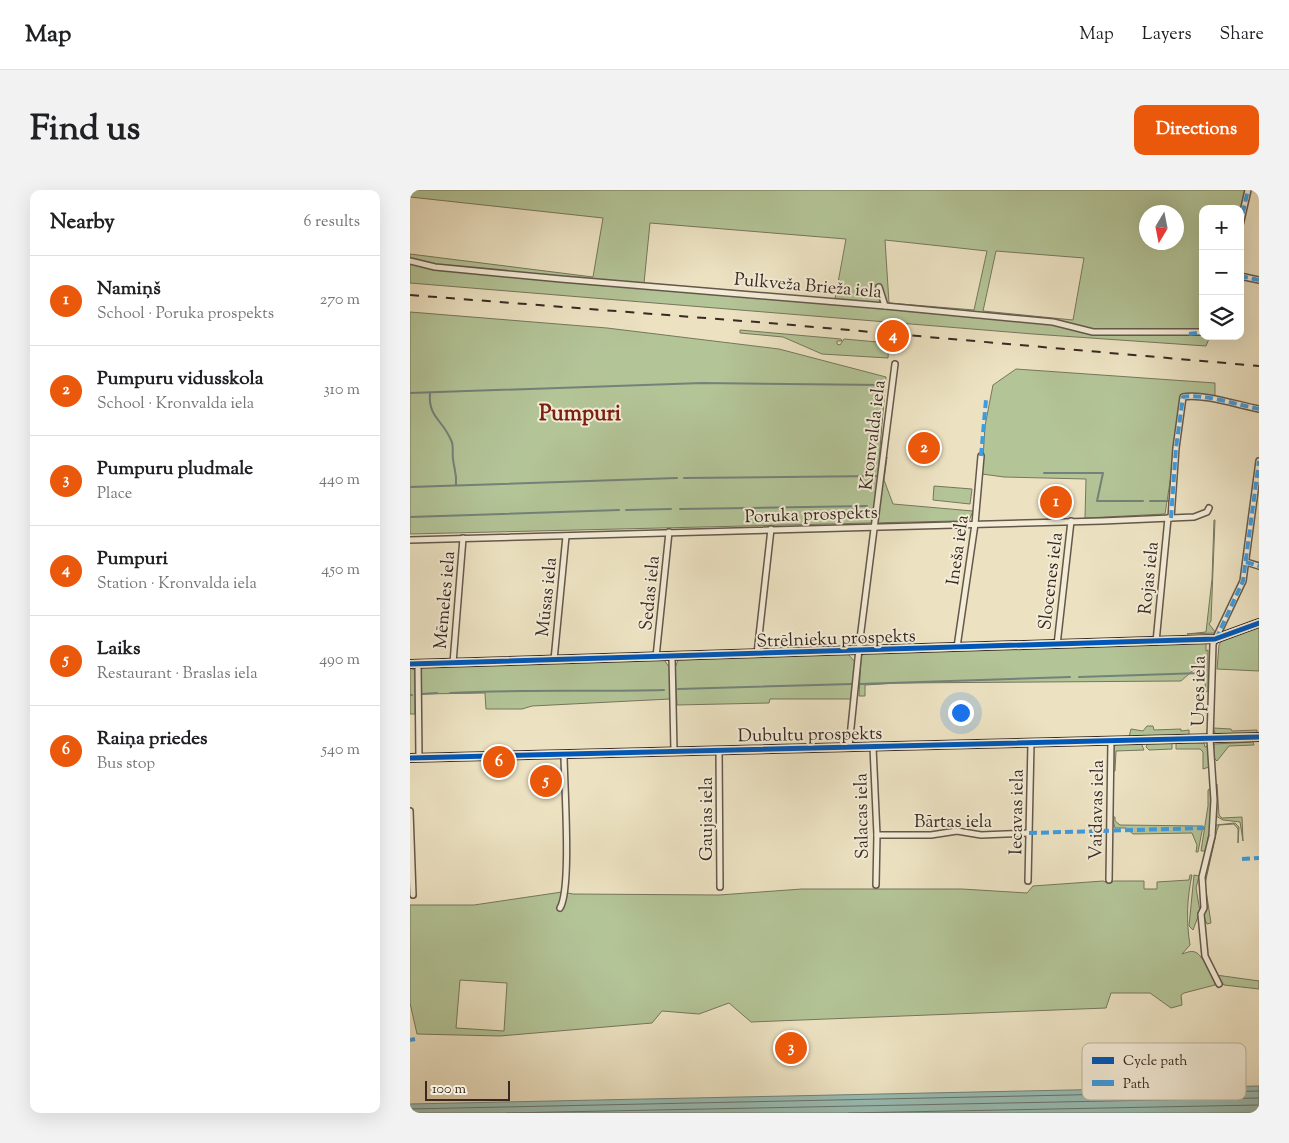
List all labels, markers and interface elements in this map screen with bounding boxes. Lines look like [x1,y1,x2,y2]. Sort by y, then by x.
text: Map [25,18,71,52]
text: Map [1079,22,1114,48]
text: Layers [1142,22,1192,48]
text: Share [1220,22,1264,48]
text: Find us [30,105,140,156]
button: Directions [1134,105,1259,155]
north arrow [1139,205,1184,250]
map controls [1199,205,1244,340]
button: + [1199,205,1244,250]
text: Nearby [50,208,115,238]
text: 6 results [304,211,360,234]
button: − [1199,250,1244,295]
street label: Pulkveža Brieža iela [733,268,883,306]
text: Namiņš [97,276,161,303]
text: 1 [63,289,69,312]
text: 270 m [320,289,360,312]
button: layers [1199,295,1244,340]
text: School · Poruka prospekts [97,303,274,326]
pin: 4 [877,317,909,355]
text: Pumpuru vidusskola [97,366,264,393]
text: 2 [62,379,70,402]
text: 310 m [323,379,360,402]
street label: Kronvalda iela [854,379,894,492]
text: School · Kronvalda iela [97,393,254,416]
district label: Pumpuri [539,399,622,431]
pin: 2 [908,429,940,467]
text: Pumpuru pludmale [97,456,253,483]
text: 3 [63,469,69,492]
text: 440 m [319,469,360,492]
text: Place [97,483,132,506]
pin: 1 [1040,483,1072,521]
street label: Poruka prospekts [744,501,878,531]
street label: Ineša iela [941,514,977,587]
street label: Slocenes iela [1033,531,1071,632]
street label: Rojas iela [1133,541,1167,616]
text: Pumpuri [97,546,168,573]
street label: Mēmeles iela [429,550,463,650]
street label: Sedas iela [634,554,668,632]
street label: Mūsas iela [531,556,565,638]
text: 4 [62,559,70,582]
text: 450 m [321,559,360,582]
text: Station · Kronvalda iela [97,573,257,596]
street label: Strēlnieku prospekts [756,624,916,656]
text: Laiks [97,636,140,663]
text: 5 [63,649,69,672]
text: 490 m [319,649,360,672]
street label: Upes iela [1186,656,1214,727]
text: Restaurant · Braslas iela [97,663,258,686]
your location [948,700,974,726]
street label: Dubultu prospekts [737,722,883,750]
text: Raiņa priedes [97,726,208,753]
text: 6 [62,739,70,762]
text: 540 m [322,739,360,762]
pin: 6 [483,743,515,781]
text: Bus stop [97,753,155,776]
street label: Vaidavas iela [1084,760,1112,860]
pin: 5 [530,762,562,800]
street label: Iecavas iela [1004,769,1032,855]
street label: Salacas iela [849,773,877,859]
street label: Gaujas iela [695,777,721,861]
street label: Bārtas iela [914,810,992,836]
pin: 3 [775,1029,807,1067]
legend [1082,1043,1246,1100]
text: Cycle path [1123,1052,1187,1072]
text: Path [1123,1075,1150,1095]
scale bar [425,1078,510,1101]
text: 100 m [432,1080,466,1100]

